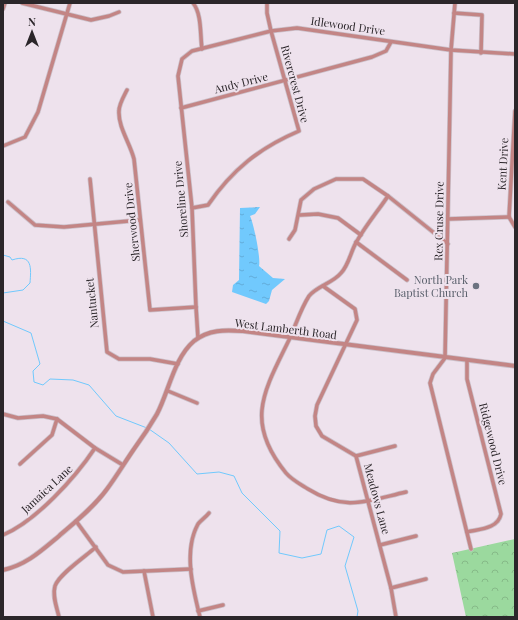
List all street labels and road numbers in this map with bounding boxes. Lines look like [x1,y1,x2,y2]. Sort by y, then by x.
street label: Idlewood Drive [310,13,387,38]
street label: Rivercrest Drive [278,43,313,125]
street label: Andy Drive [212,69,270,97]
street label: Kent Drive [494,137,511,191]
street label: Shoreline Drive [170,160,191,238]
street label: Sherwood Drive [120,181,143,262]
street label: Rex Cruse Drive [430,181,447,261]
street label: Nantucket [81,277,102,329]
street label: West Lamberth Road [233,315,339,342]
street label: Ridgewood Drive [476,401,511,487]
street label: Jamaica Lane [17,461,76,517]
street label: Meadows Lane [361,462,394,536]

